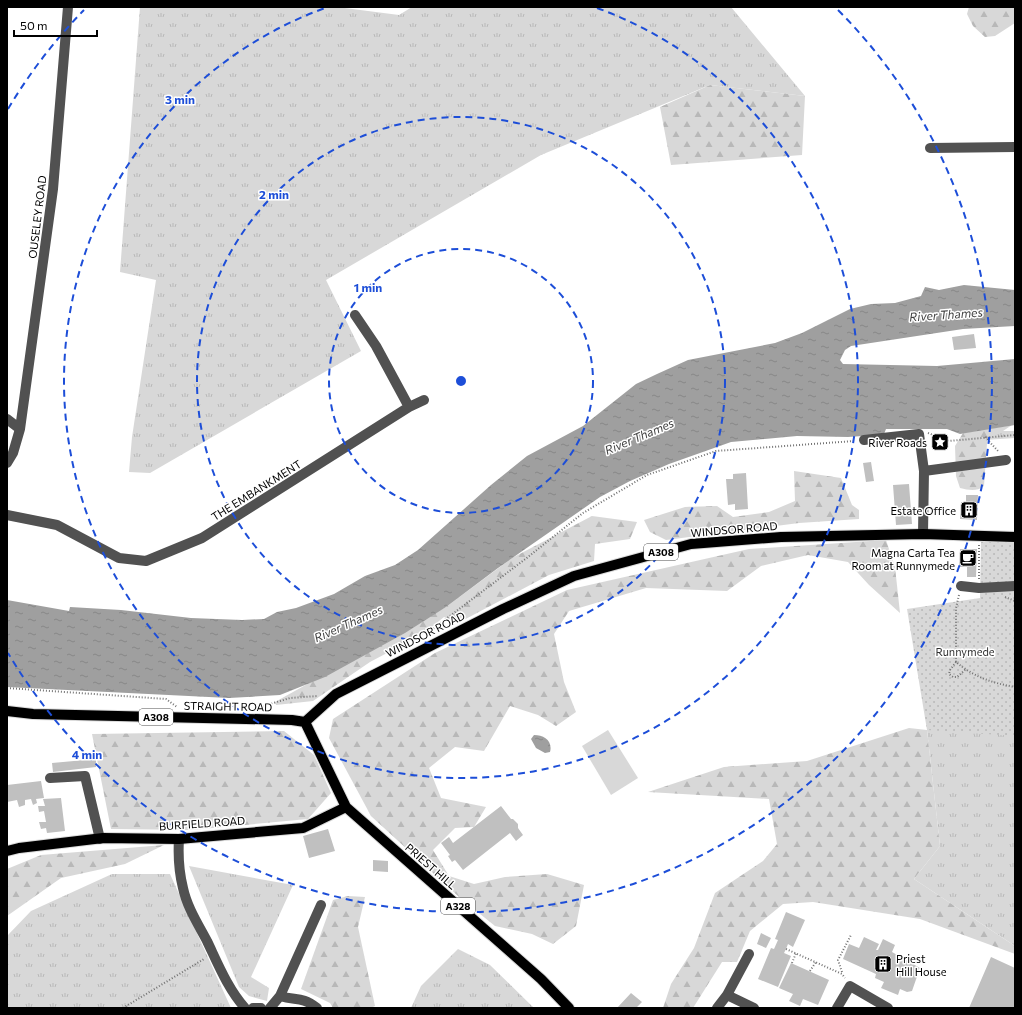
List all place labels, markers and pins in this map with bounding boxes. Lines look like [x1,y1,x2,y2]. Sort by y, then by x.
centre of rings [454,374,468,388]
place icon: River Roads [930,432,950,452]
place label: River Roads [868,436,927,449]
building icon: Estate Office [959,500,979,520]
place label: Estate Office [890,504,956,517]
place label: Magna Carta Tea Room at Runnymede [852,546,955,572]
cafe icon: Magna Carta Tea Room at Runnymede [958,548,978,568]
place label: Priest Hill House [896,952,947,978]
building icon: Priest Hill House [873,954,893,974]

